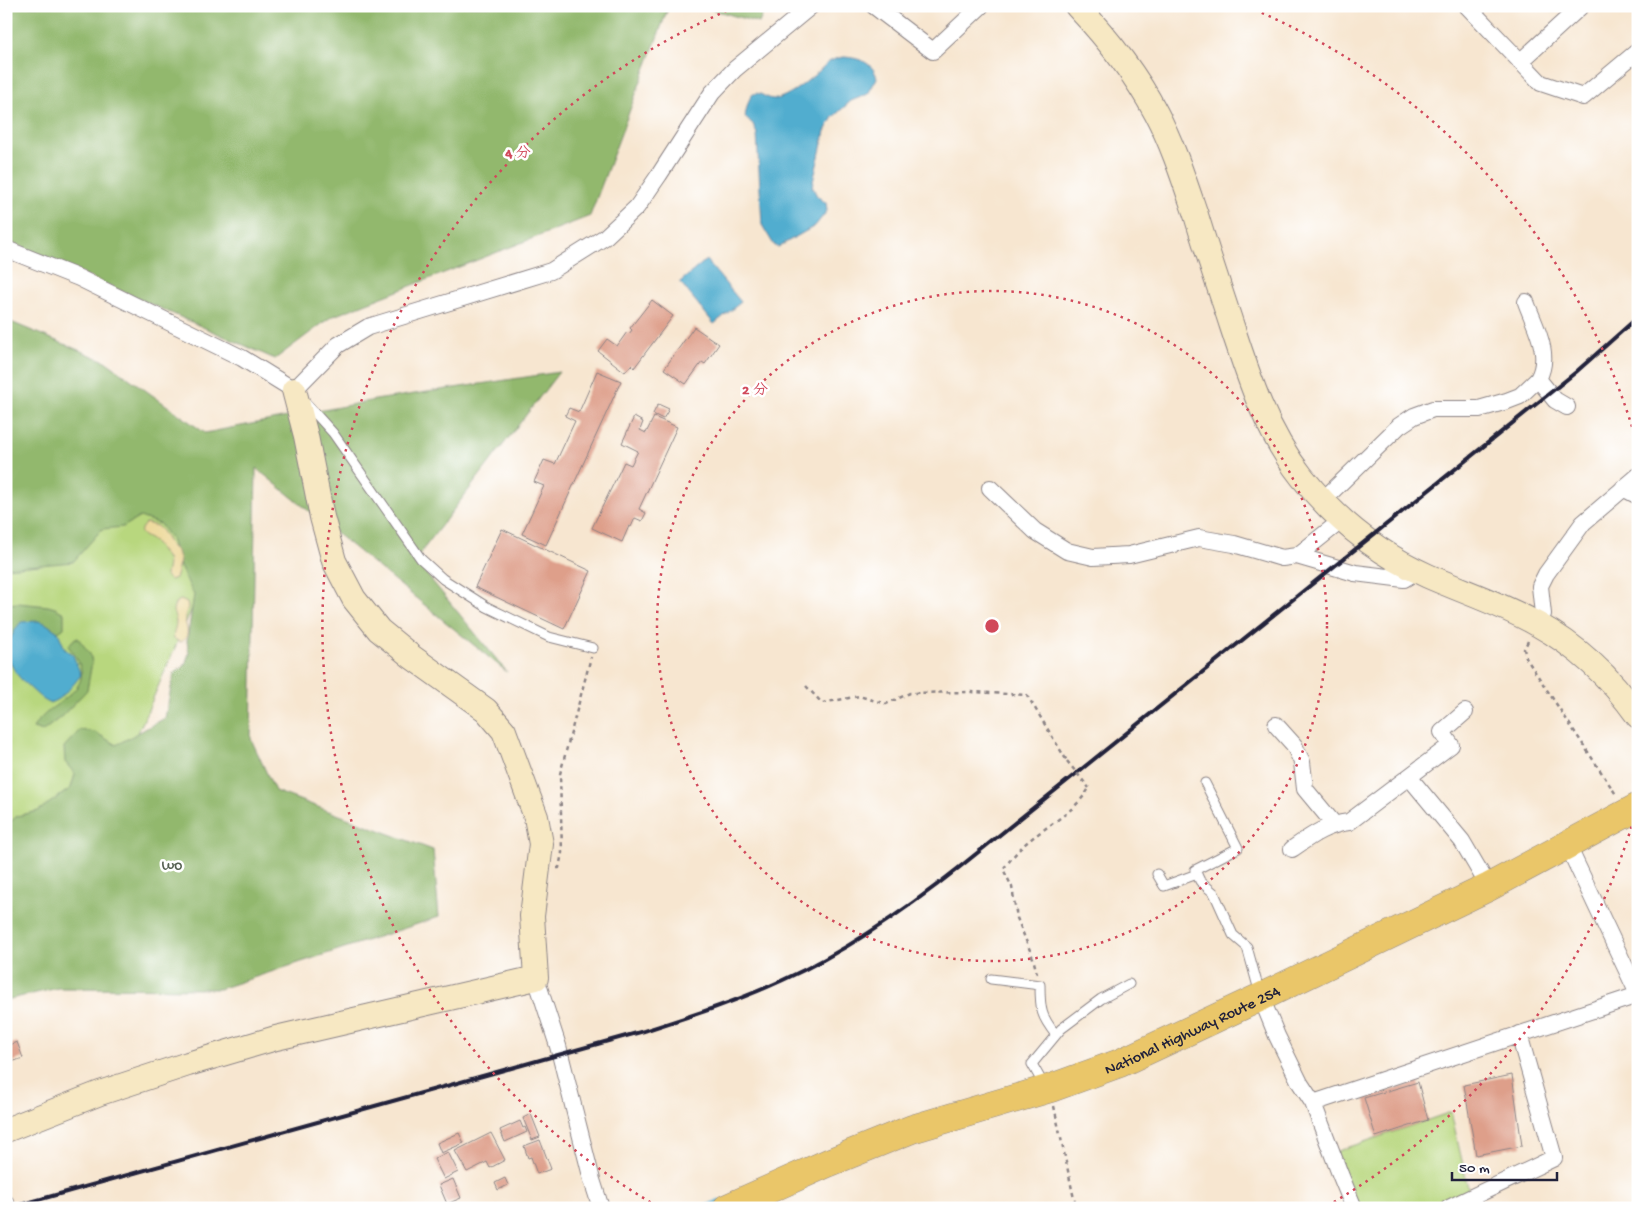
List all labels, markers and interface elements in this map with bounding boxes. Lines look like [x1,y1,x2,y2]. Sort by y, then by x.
text: 4 分 [504,145,531,163]
text: 2 分 [742,382,768,400]
centre of rings [983,617,1001,635]
park label: wo [162,857,182,876]
street label: National Highway Route 254 [1103,983,1285,1081]
scale bar [1452,1149,1556,1181]
text: 50 m [1459,1160,1490,1178]

